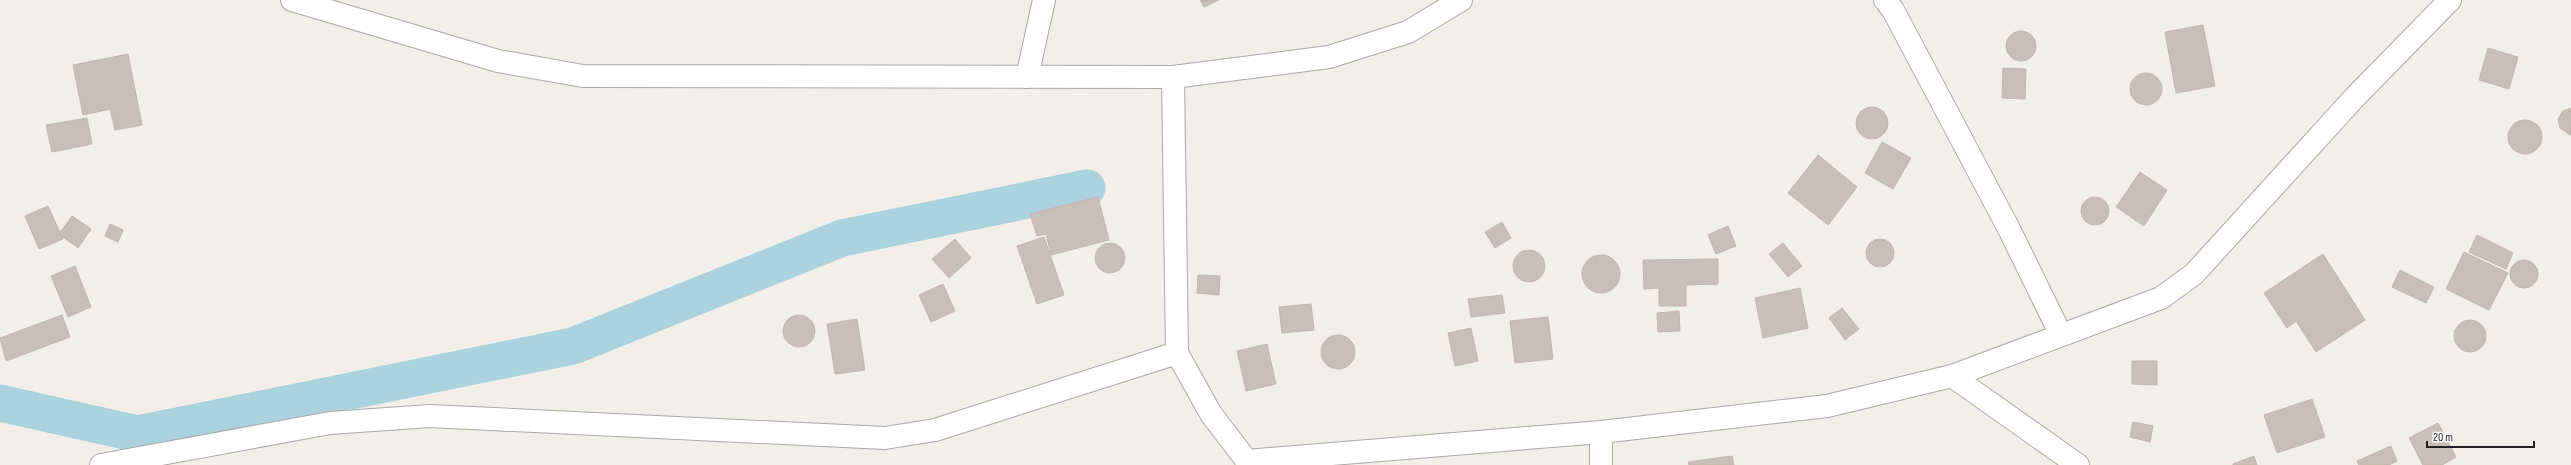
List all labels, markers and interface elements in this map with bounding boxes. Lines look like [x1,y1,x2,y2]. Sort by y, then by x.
scale bar [2427,423,2534,449]
text: 20 m [2433,430,2453,445]

